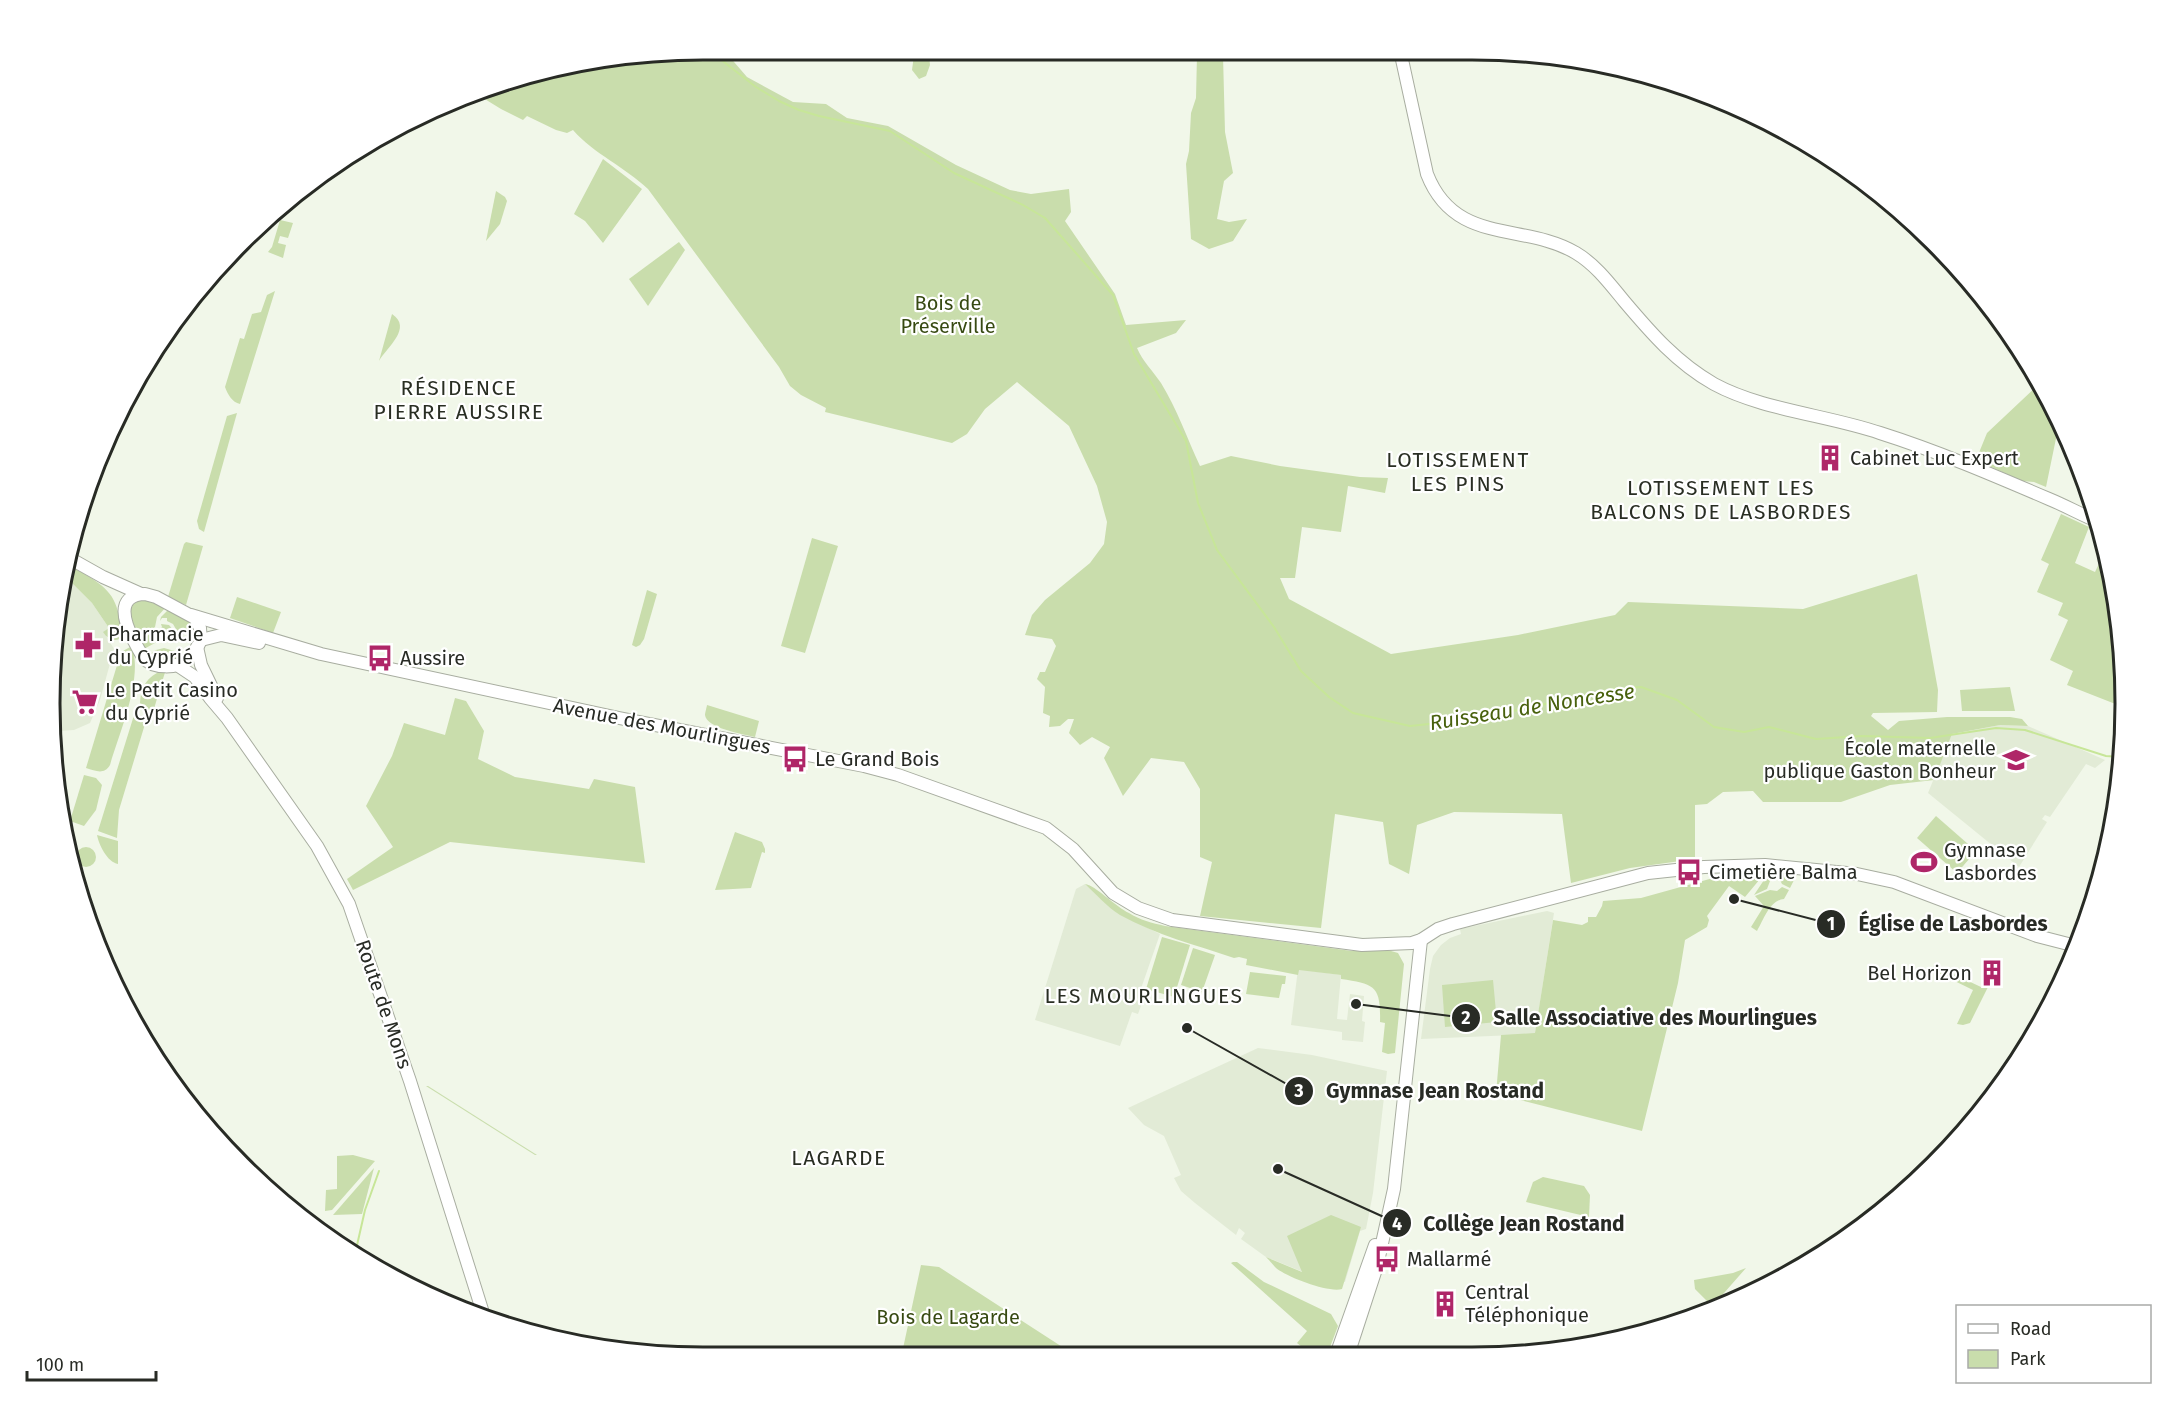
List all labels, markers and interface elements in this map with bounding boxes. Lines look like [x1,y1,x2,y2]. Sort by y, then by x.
park label: Bois de Préserville [900,291,996,338]
district label: RÉSIDENCE PIERRE AUSSIRE [373,375,545,425]
building icon: Cabinet Luc Expert [1815,443,1845,473]
place label: Cabinet Luc Expert [1850,446,2020,470]
district label: LOTISSEMENT LES PINS [1386,447,1530,497]
district label: LOTISSEMENT LES BALCONS DE LASBORDES [1590,475,1852,525]
place label: Pharmacie du Cyprié [108,622,204,669]
pharmacy icon: Pharmacie du Cyprié [73,630,103,660]
bus stop icon: Aussire [365,643,395,673]
place label: Aussire [400,646,465,670]
place label: Le Petit Casino du Cyprié [105,678,238,725]
water label: Ruisseau de Noncesse [1428,678,1637,736]
supermarket icon: Le Petit Casino du Cyprié [70,687,100,717]
street label: Avenue des Mourlingues [551,693,773,759]
place label: École maternelle publique Gaston Bonheur [1764,736,1996,783]
bus stop icon: Le Grand Bois [780,744,810,774]
school or university icon: École maternelle publique Gaston Bonheur [2001,745,2031,775]
place label: Le Grand Bois [815,747,939,771]
place label: Gymnase Lasbordes [1944,838,2037,885]
sports icon: Gymnase Lasbordes [1909,847,1939,877]
bus stop icon: Cimetière Balma [1674,857,1704,887]
place label: Cimetière Balma [1709,860,1858,884]
callout: Église de Lasbordes [1816,904,2059,943]
text: Église de Lasbordes [1858,910,2048,937]
text: 1 [1827,913,1835,935]
street label: Route de Mons [351,936,417,1072]
building icon: Bel Horizon [1977,958,2007,988]
place label: Bel Horizon [1867,961,1972,985]
district label: LES MOURLINGUES [1045,983,1243,1009]
callout: Salle Associative des Mourlingues [1451,998,1829,1037]
text: Salle Associative des Mourlingues [1493,1005,1817,1031]
text: 2 [1461,1007,1471,1029]
callout: Gymnase Jean Rostand [1284,1071,1556,1110]
text: Gymnase Jean Rostand [1326,1078,1544,1104]
text: 3 [1293,1080,1304,1102]
district label: LAGARDE [791,1145,887,1171]
callout: Collège Jean Rostand [1382,1204,1637,1243]
text: Collège Jean Rostand [1423,1211,1625,1237]
text: 4 [1392,1213,1402,1235]
bus stop icon: Mallarmé [1372,1244,1402,1274]
place label: Mallarmé [1407,1247,1492,1271]
place label: Central Téléphonique [1465,1280,1589,1327]
building icon: Central Téléphonique [1430,1289,1460,1319]
park label: Bois de Lagarde [876,1305,1020,1329]
legend [1956,1305,2151,1383]
text: Road [2010,1318,2052,1340]
scale bar [27,1344,156,1382]
text: Park [2010,1348,2046,1370]
text: 100 m [36,1354,84,1376]

